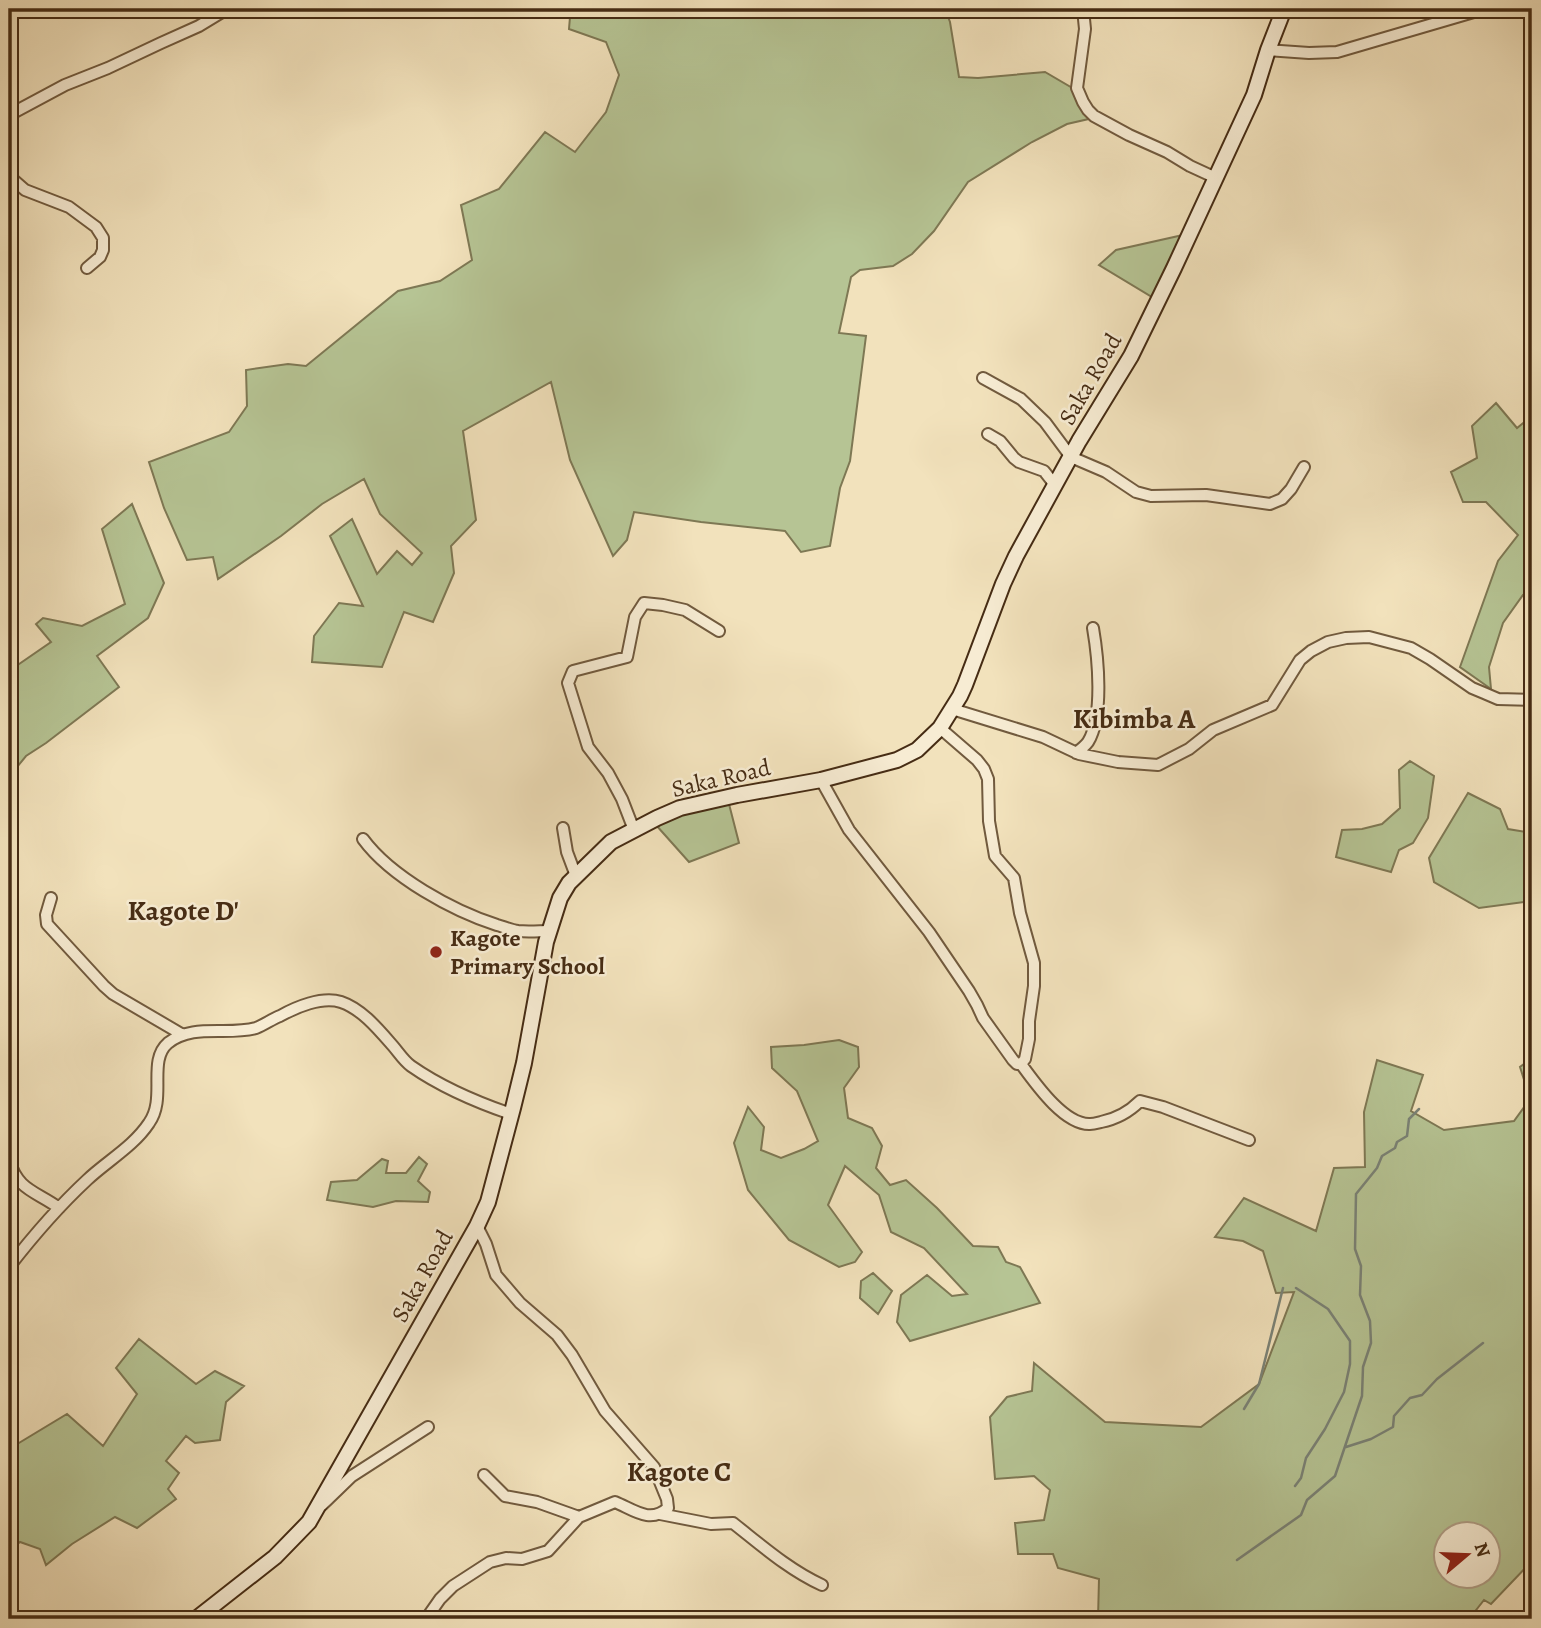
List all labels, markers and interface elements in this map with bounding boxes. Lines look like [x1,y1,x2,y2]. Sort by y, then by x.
street label: Saka Road [1051,327,1129,431]
district label: Kibimba A [1073,700,1196,738]
street label: Saka Road [668,751,774,805]
district label: Kagote D' [127,892,239,930]
place label: Kagote Primary School [450,922,605,982]
marker: Kagote Primary School [428,944,444,960]
street label: Saka Road [384,1224,460,1328]
district label: Kagote C [627,1453,731,1491]
north arrow [1432,1520,1502,1590]
text: N [1468,1539,1497,1561]

